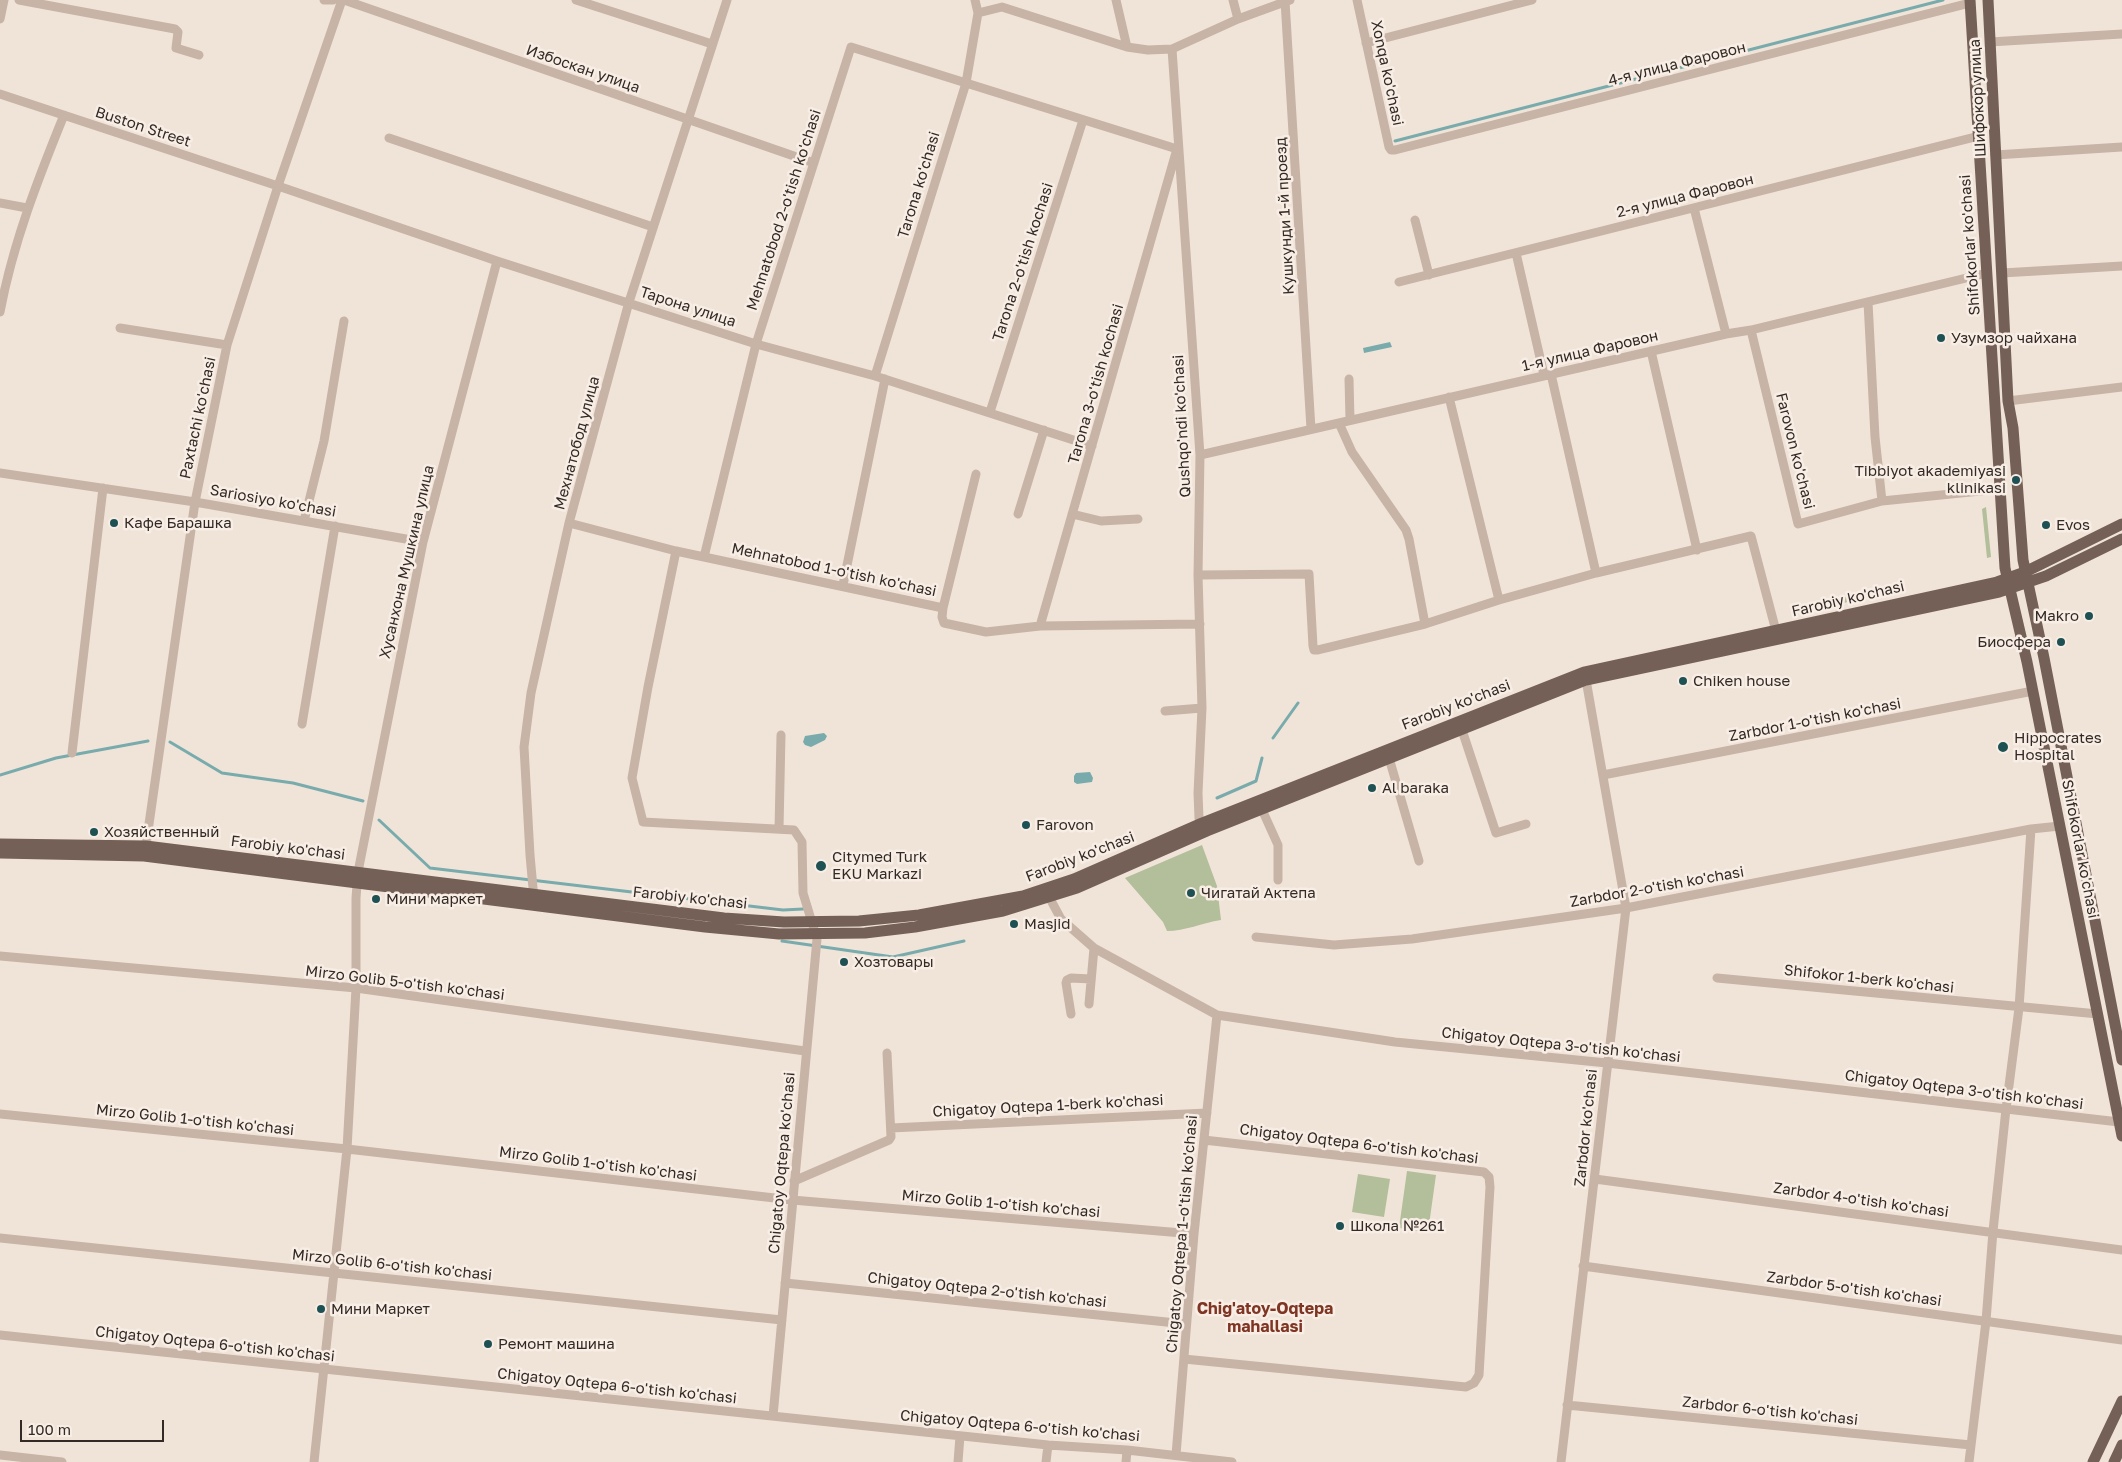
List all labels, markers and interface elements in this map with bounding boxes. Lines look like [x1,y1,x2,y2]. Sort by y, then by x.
street label: Xonqa ko'chasi [1367,19,1407,127]
street label: 4-я улица Фаровон [1606,38,1748,90]
street label: Шифокор улица [1966,39,1990,157]
street label: Избоскан улица [524,41,642,97]
street label: Buston Street [93,103,193,151]
street label: Mehnatobod 2-o'tish ko'chasi [743,107,825,313]
street label: Tarona ko'chasi [894,129,944,241]
street label: Кушкунди 1-й проезд [1272,137,1298,295]
street label: 2-я улица Фаровон [1615,170,1755,222]
street label: Shifokorlar ko'chasi [1956,174,1984,316]
street label: Tarona 2-o'tish kochasi [989,180,1057,344]
street label: Тарона улица [638,283,738,331]
street label: Tarona 3-o'tish kochasi [1065,302,1127,466]
street label: 1-я улица Фаровон [1520,327,1660,375]
place label: Узумзор чайхана [1951,329,2077,347]
marker: Узумзор чайхана [1935,332,1947,344]
street label: Qushqo'ndi ko'chasi [1169,354,1195,498]
street label: Paxtachi ko'chasi [176,355,220,481]
street label: Мехнатобод улица [550,374,604,512]
street label: Farovon ko'chasi [1772,391,1818,511]
place label: Tibbiyot akademiyasi klinikasi [1854,462,2006,497]
street label: Хусанхона Мушкина улица [376,463,438,661]
marker: Tibbiyot akademiyasi klinikasi [2010,474,2022,486]
street label: Sariosiyo ko'chasi [209,481,337,521]
place label: Кафе Барашка [124,514,232,532]
place label: Evos [2056,516,2090,534]
marker: Кафе Барашка [108,517,120,529]
marker: Evos [2040,519,2052,531]
street label: Mehnatobod 1-o'tish ko'chasi [730,539,938,601]
street label: Farobiy ko'chasi [1790,577,1906,621]
place label: Makro [2034,607,2079,625]
marker: Makro [2083,610,2095,622]
place label: Биосфера [1977,633,2051,651]
marker: Биосфера [2055,636,2067,648]
place label: Chiken house [1693,672,1790,690]
marker: Chiken house [1677,675,1689,687]
street label: Farobiy ko'chasi [1399,676,1513,734]
street label: Zarbdor 1-o'tish ko'chasi [1727,694,1903,746]
place label: Hippocrates Hospital [2014,729,2102,764]
marker: Hippocrates Hospital [1996,740,2010,754]
street label: Shifokorlar ko'chasi [2058,778,2102,920]
place label: Al baraka [1382,779,1449,797]
marker: Al baraka [1366,782,1378,794]
place label: Farovon [1036,816,1094,834]
marker: Farovon [1020,819,1032,831]
place label: Хозяйственный [104,823,219,841]
marker: Хозяйственный [88,826,100,838]
street label: Farobiy ko'chasi [1023,828,1137,886]
street label: Farobiy ko'chasi [230,832,346,864]
place label: Citymed Turk EKU Markazi [832,848,927,883]
marker: Citymed Turk EKU Markazi [814,859,828,873]
street label: Zarbdor 2-o'tish ko'chasi [1569,863,1745,911]
street label: Farobiy ko'chasi [632,883,748,913]
place label: Чигатай Актепа [1201,884,1316,902]
marker: Чигатай Актепа [1185,887,1197,899]
place label: Мини маркет [386,890,483,908]
marker: Мини маркет [370,893,382,905]
place label: Masjid [1024,915,1071,933]
marker: Masjid [1008,918,1020,930]
place label: Хозтовары [854,953,934,971]
marker: Хозтовары [838,956,850,968]
street label: Shifokor 1-berk ko'chasi [1783,961,1955,997]
street label: Mirzo Golib 5-o'tish ko'chasi [304,962,506,1004]
street label: Chigatoy Oqtepa 3-o'tish ko'chasi [1441,1023,1681,1067]
street label: Chigatoy Oqtepa 3-o'tish ko'chasi [1844,1066,2084,1114]
street label: Zarbdor ko'chasi [1571,1068,1601,1188]
street label: Chigatoy Oqtepa ko'chasi [765,1071,799,1255]
street label: Chigatoy Oqtepa 1-berk ko'chasi [932,1091,1164,1121]
street label: Mirzo Golib 1-o'tish ko'chasi [95,1101,295,1139]
street label: Chigatoy Oqtepa 1-o'tish ko'chasi [1163,1114,1201,1354]
street label: Chigatoy Oqtepa 6-o'tish ko'chasi [1238,1120,1480,1168]
street label: Mirzo Golib 1-o'tish ko'chasi [498,1143,698,1185]
street label: Zarbdor 4-o'tish ko'chasi [1772,1179,1950,1221]
street label: Mirzo Golib 1-o'tish ko'chasi [901,1186,1101,1222]
place label: Школа №261 [1350,1217,1444,1235]
marker: Школа №261 [1334,1220,1346,1232]
street label: Mirzo Golib 6-o'tish ko'chasi [291,1246,493,1284]
street label: Chigatoy Oqtepa 2-o'tish ko'chasi [867,1268,1107,1312]
street label: Zarbdor 5-o'tish ko'chasi [1765,1268,1943,1310]
district label: Chig'atoy-Oqtepa mahallasi [1197,1299,1333,1337]
place label: Мини Маркет [331,1300,430,1318]
marker: Мини Маркет [315,1303,327,1315]
street label: Chigatoy Oqtepa 6-o'tish ko'chasi [94,1322,336,1366]
place label: Ремонт машина [498,1335,615,1353]
marker: Ремонт машина [482,1338,494,1350]
street label: Chigatoy Oqtepa 6-o'tish ko'chasi [496,1364,738,1408]
street label: Zarbdor 6-o'tish ko'chasi [1681,1393,1859,1429]
street label: Chigatoy Oqtepa 6-o'tish ko'chasi [899,1407,1141,1445]
scale bar [22,1410,166,1442]
text: 100 m [28,1420,71,1438]

